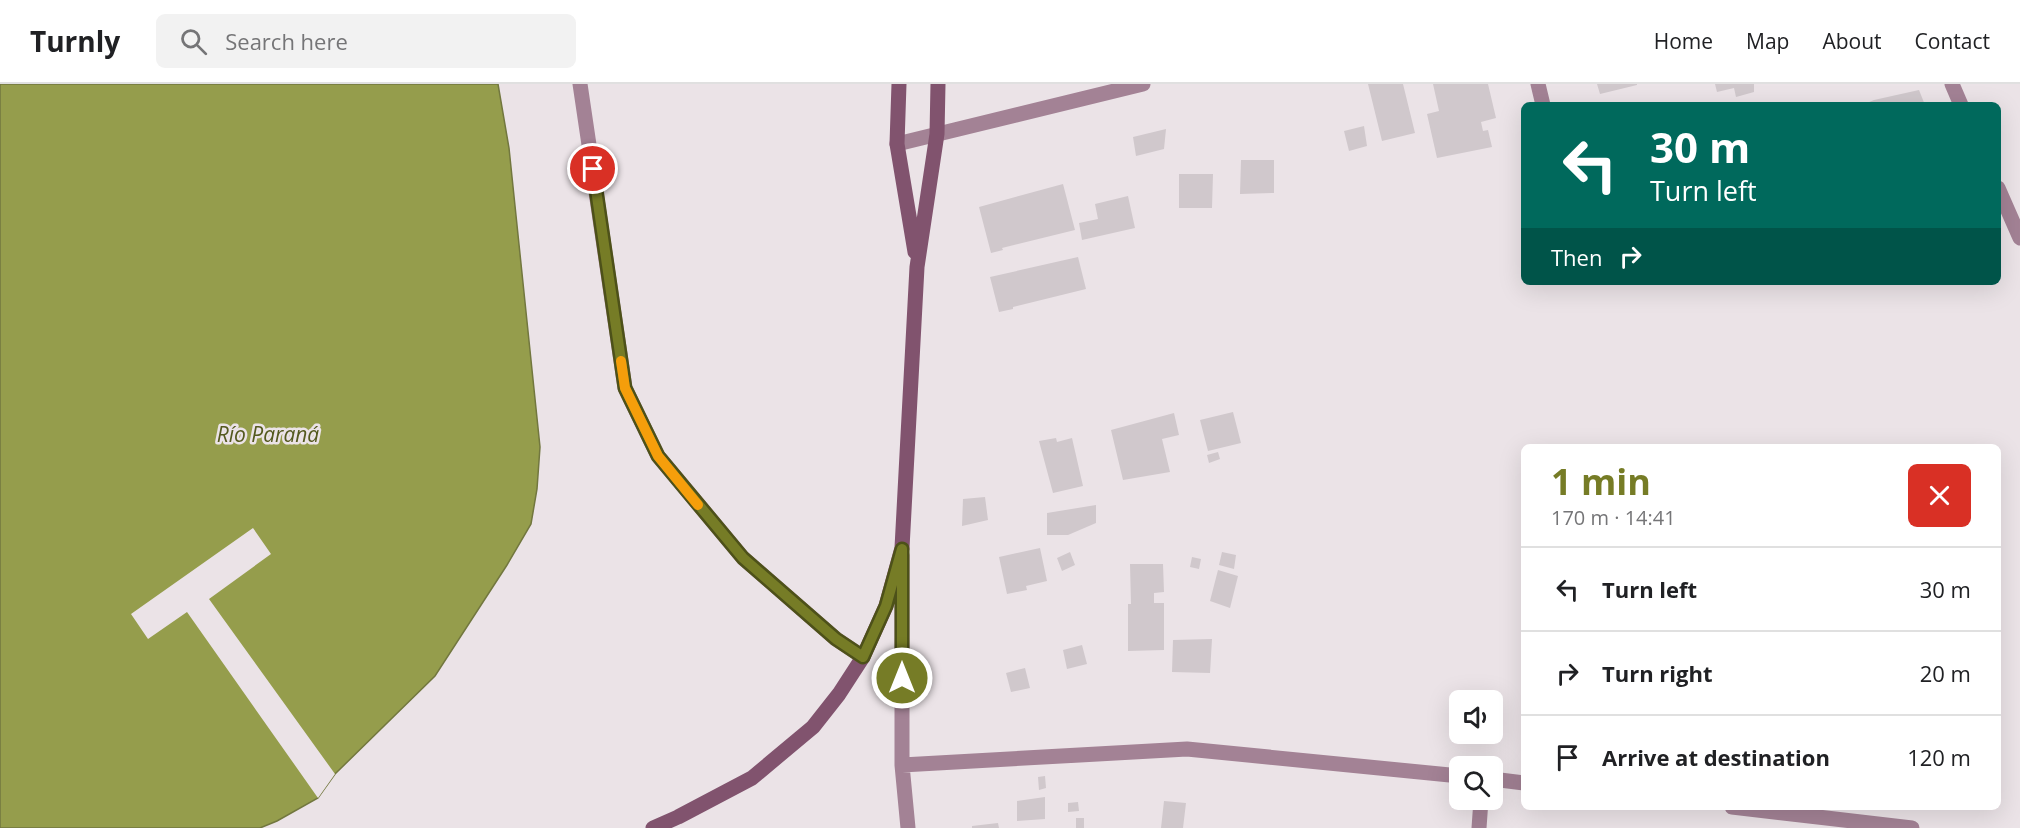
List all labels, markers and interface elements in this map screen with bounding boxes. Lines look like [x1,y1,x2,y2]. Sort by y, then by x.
search box [156,14,576,68]
text: Turnly [30,22,120,60]
icon: search [177,25,210,58]
text: Search here [225,26,348,56]
text: Home [1654,27,1713,55]
text: Map [1746,27,1789,55]
text: About [1822,27,1882,55]
text: Contact [1915,27,1990,55]
text: 30 m [1650,118,1750,175]
icon: left [1551,126,1629,204]
pin [567,143,618,194]
icon: arrive [576,152,609,185]
text: Turn left [1650,172,1757,209]
icon: right [1614,240,1647,273]
text: Then [1551,242,1602,272]
water label: Río Paraná [217,420,319,448]
text: 1 min [1551,457,1651,506]
button: close [1908,464,1971,527]
text: 170 m · 14:41 [1551,504,1676,531]
icon: left [1551,573,1584,606]
text: Turn left [1602,574,1697,604]
text: 30 m [1920,574,1971,604]
position arrow [870,646,934,710]
icon: right [1551,657,1584,690]
text: Turn right [1602,658,1713,688]
text: 20 m [1920,658,1971,688]
map controls [1449,690,1503,810]
button: sound [1449,690,1503,744]
icon: arrive [1551,741,1584,774]
text: Arrive at destination [1602,742,1830,772]
text: 120 m [1907,742,1971,772]
button: search [1449,756,1503,810]

